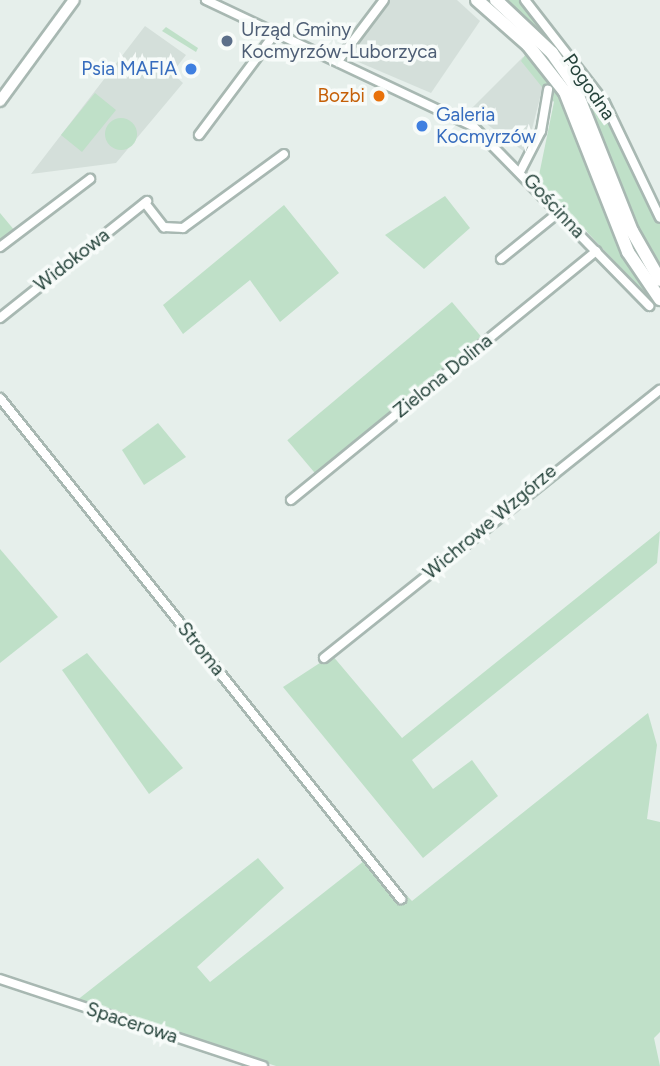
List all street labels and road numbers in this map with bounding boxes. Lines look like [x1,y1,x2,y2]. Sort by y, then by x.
street label: Pogodna [558,50,620,124]
street label: Gościnna [518,169,590,243]
street label: Widokowa [30,224,114,296]
street label: Zielona Dolina [389,329,497,423]
street label: Wichrowe Wzgórze [419,460,561,584]
street label: Stroma [173,618,229,680]
street label: Spacerowa [83,998,181,1048]

